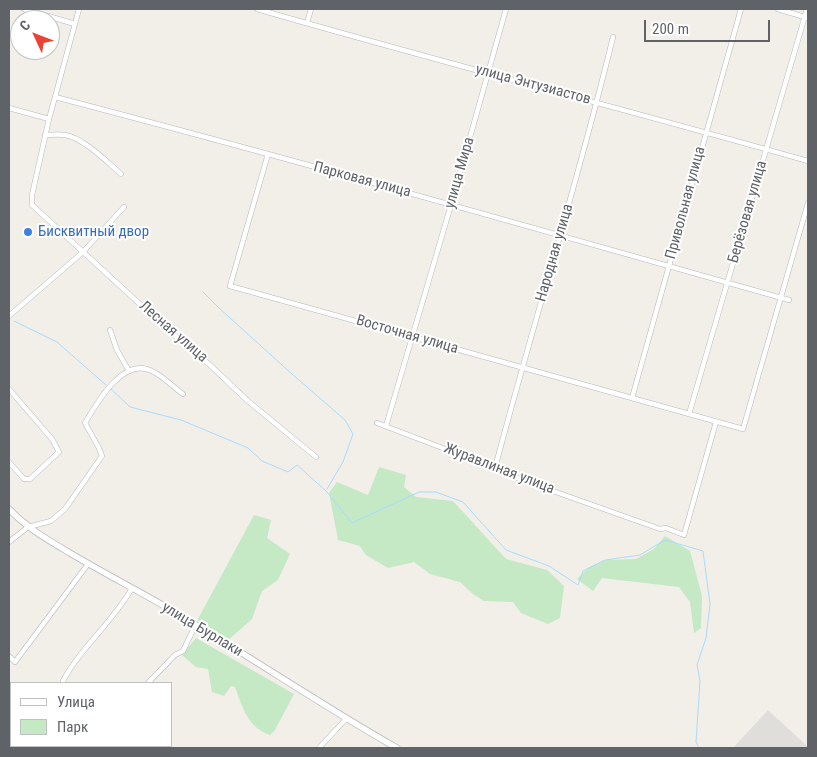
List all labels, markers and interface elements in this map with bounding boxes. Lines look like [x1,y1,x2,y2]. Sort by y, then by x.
north arrow [10,10,60,60]
scale bar [647,10,773,42]
text: С [16,17,33,34]
text: 200 m [652,20,689,38]
street label: улица Энтузиастов [473,61,593,109]
street label: улица Мира [441,135,479,211]
street label: Привольная улица [662,145,710,261]
street label: Парковая улица [311,158,413,202]
street label: Берёзовая улица [725,159,771,265]
street label: Народная улица [532,202,578,304]
place label: Бисквитный двор [38,223,149,241]
marker: Бисквитный двор [22,226,34,238]
street label: Лесная улица [135,297,211,367]
street label: Восточная улица [354,312,460,358]
street label: Журавлиная улица [441,440,557,498]
street label: улица Бурлаки [158,599,246,661]
legend [10,682,172,747]
text: Улица [57,693,95,711]
text: Парк [57,718,88,736]

